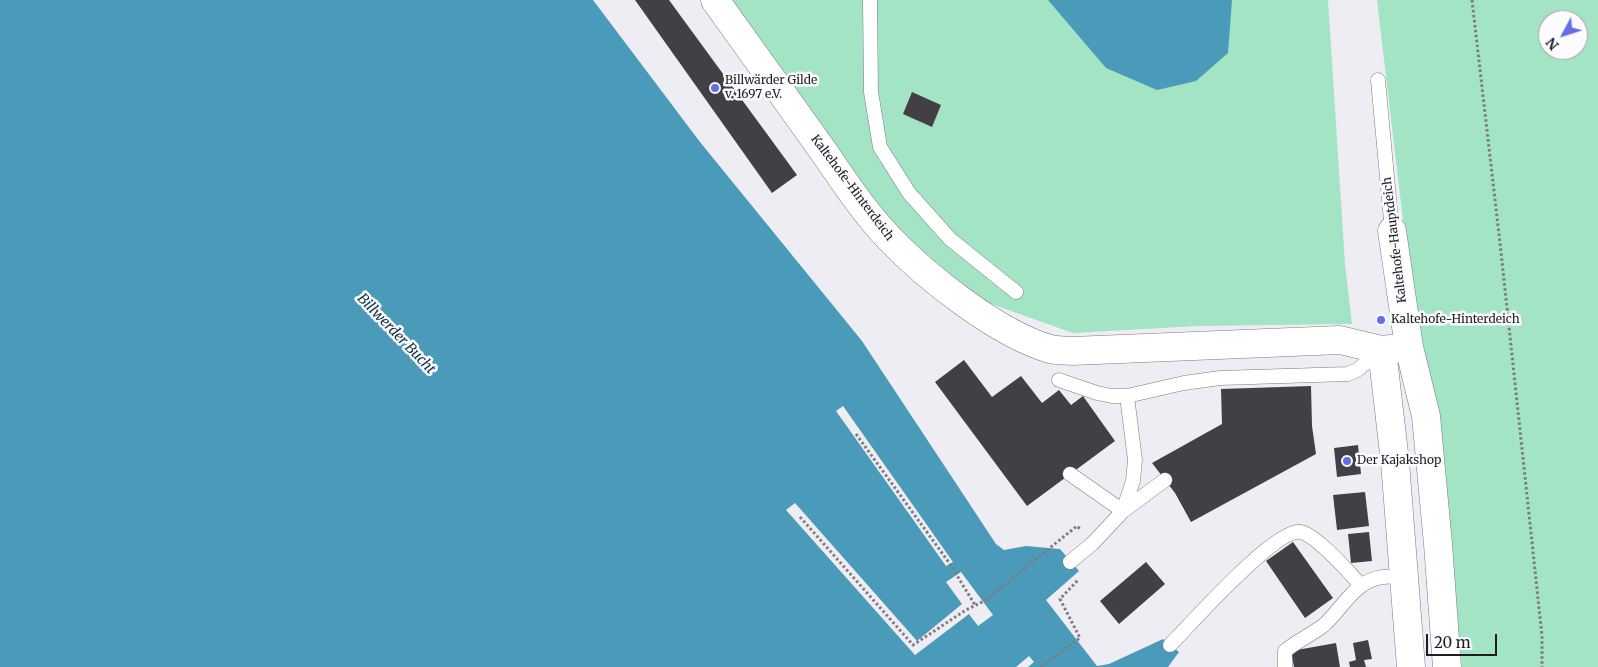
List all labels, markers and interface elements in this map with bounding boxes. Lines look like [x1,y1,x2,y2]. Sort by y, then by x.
north arrow [1538,10,1588,60]
text: N [1542,34,1563,54]
place label: Billwärder Gilde v. 1697 e.V. [725,74,817,102]
marker: Billwärder Gilde v. 1697 e.V. [709,82,721,94]
street label: Kaltehofe-Hinterdeich [808,132,896,244]
street label: Kaltehofe-Hauptdeich [1380,176,1410,304]
water label: Billwerder Bucht [353,290,439,378]
place label: Kaltehofe-Hinterdeich [1391,313,1520,327]
marker: Kaltehofe-Hinterdeich [1375,314,1387,326]
place label: Der Kajakshop [1357,454,1441,468]
marker: Der Kajakshop [1341,455,1353,467]
scale bar [1428,624,1499,656]
text: 20 m [1434,633,1471,652]

